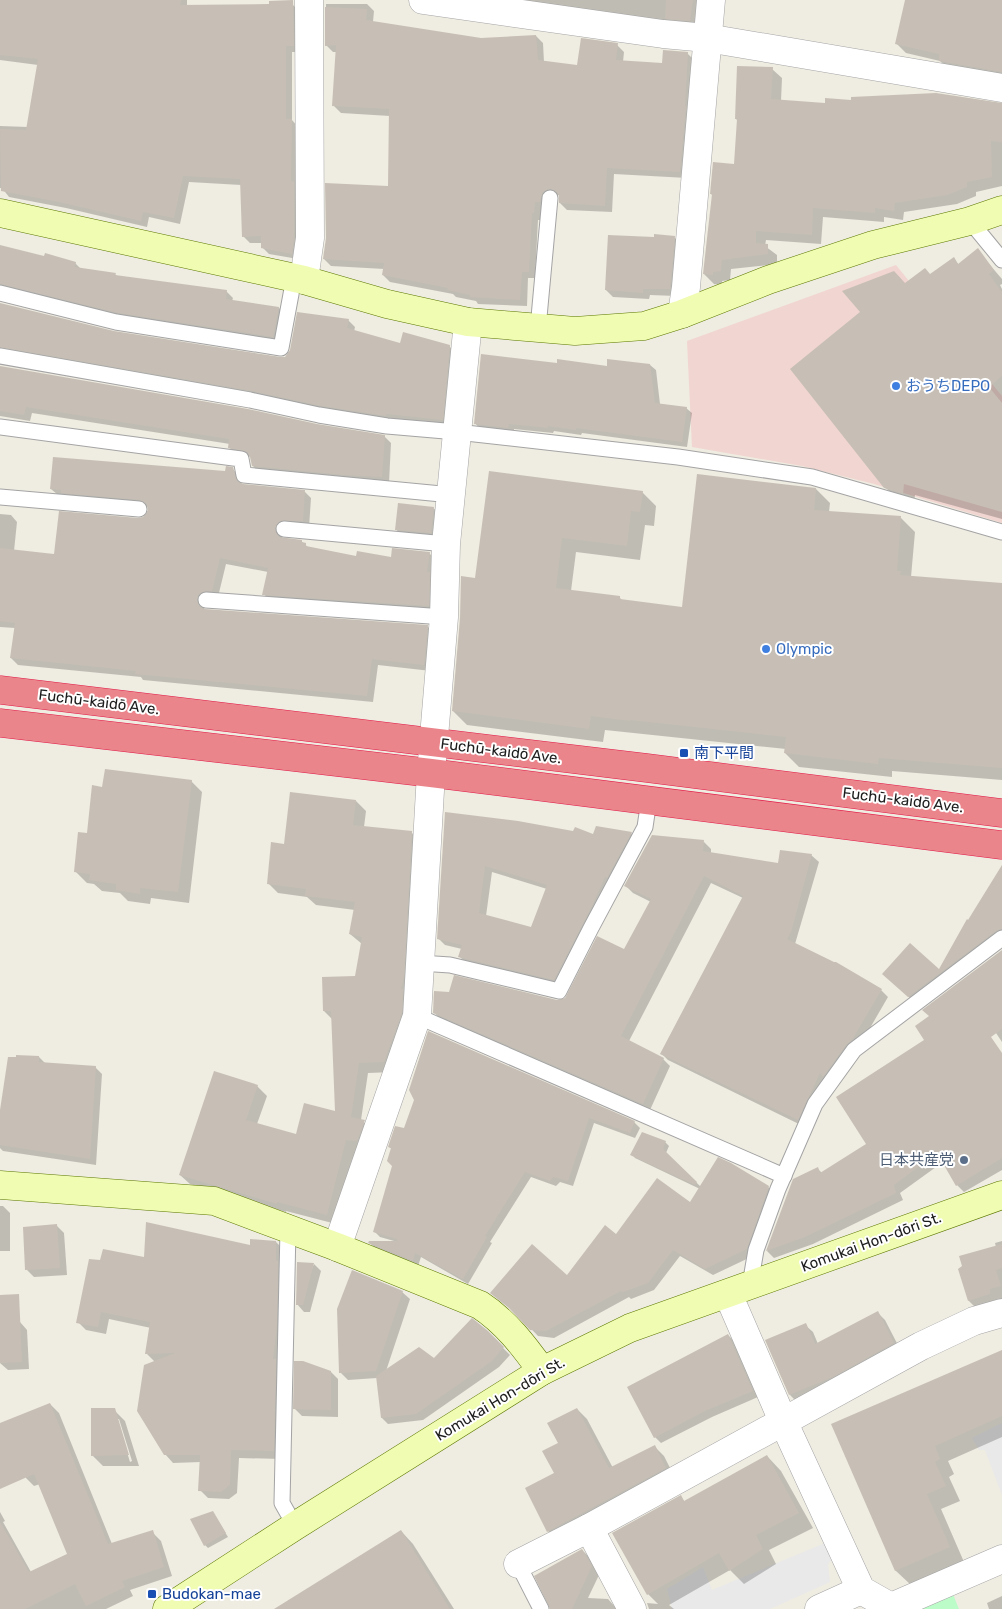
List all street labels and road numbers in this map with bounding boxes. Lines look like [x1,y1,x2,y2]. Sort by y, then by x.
street label: Fuchū-kaidō Ave. [38,686,160,718]
street label: Fuchū-kaidō Ave. [440,735,562,767]
street label: Fuchū-kaidō Ave. [842,784,964,816]
street label: Komukai Hon-dōri St. [798,1208,944,1276]
street label: Komukai Hon-dōri St. [432,1353,568,1445]

